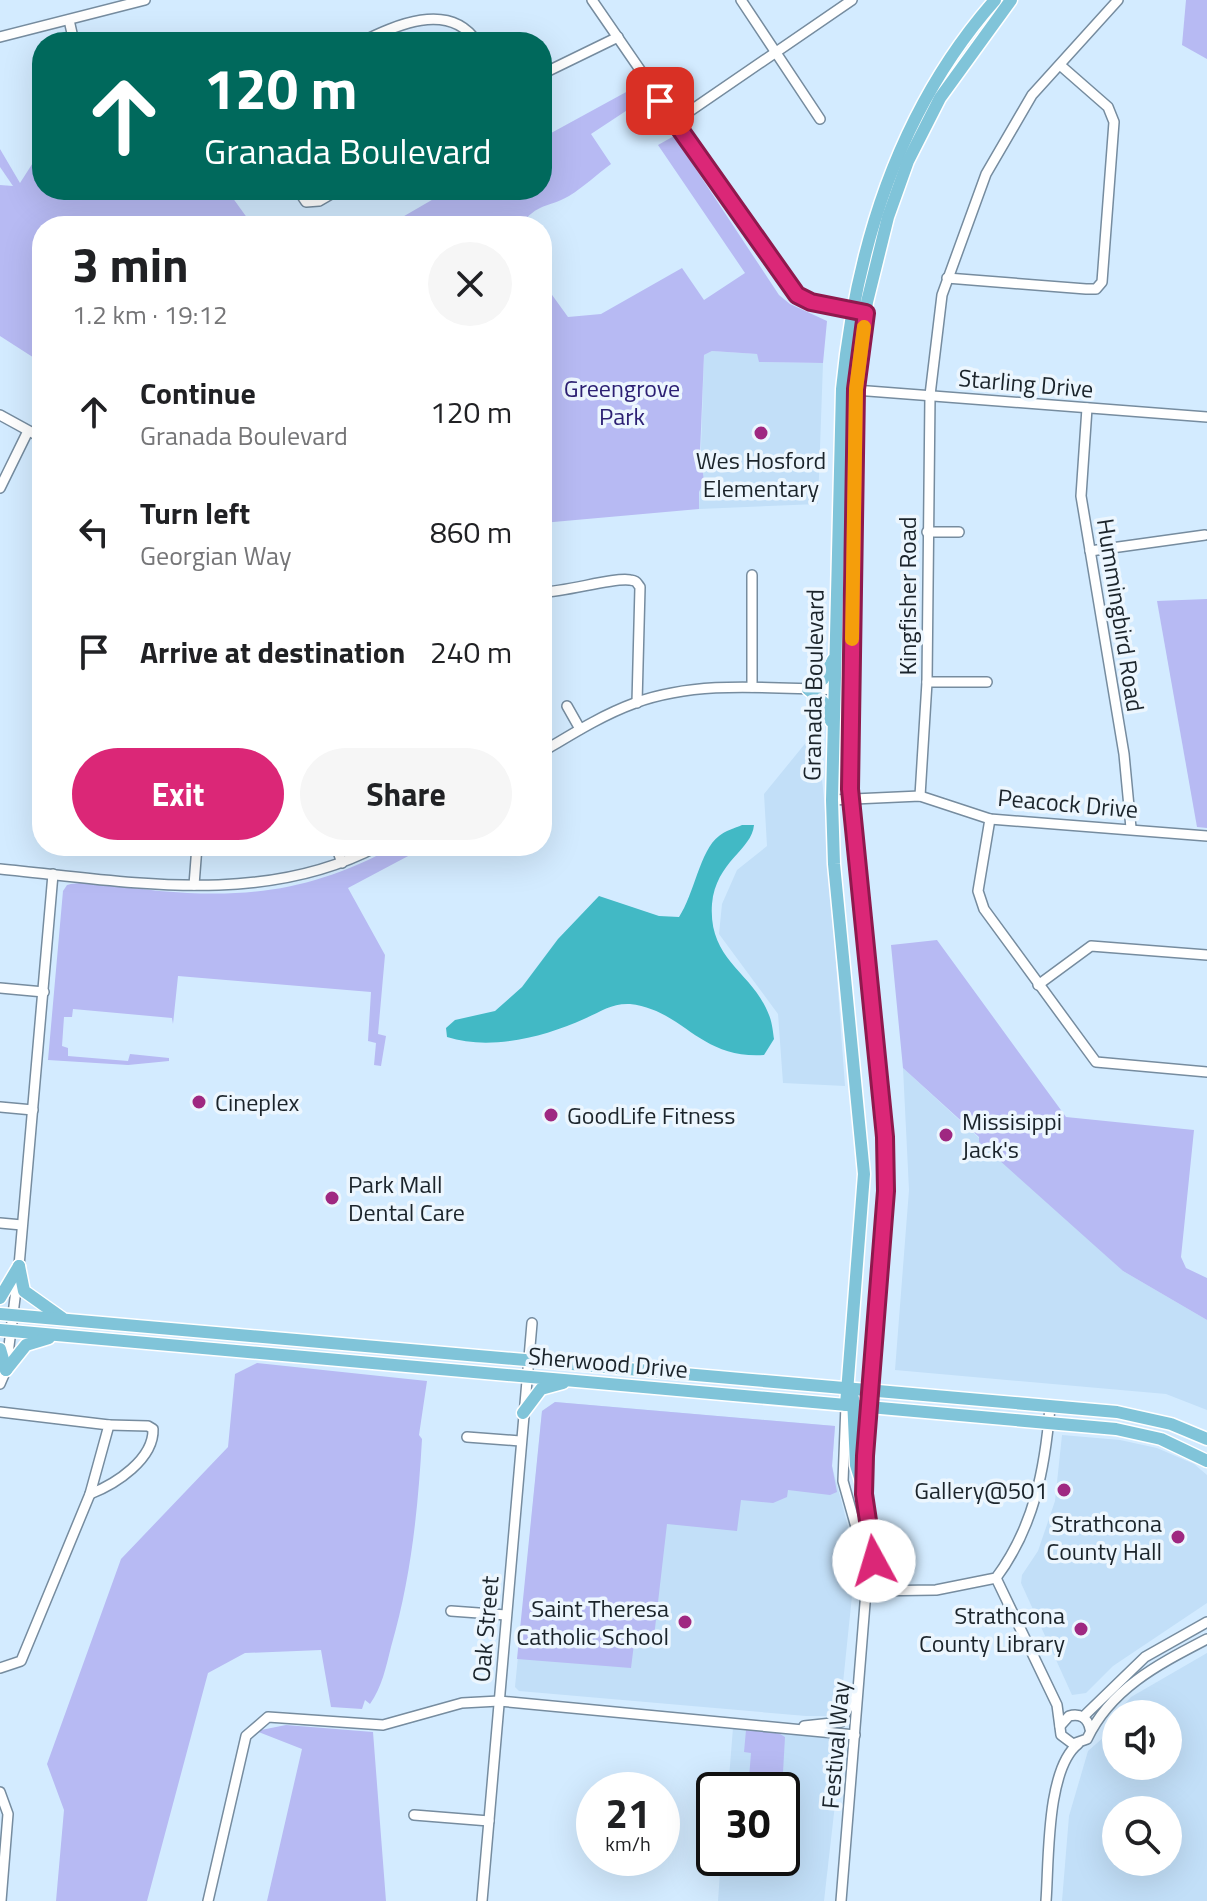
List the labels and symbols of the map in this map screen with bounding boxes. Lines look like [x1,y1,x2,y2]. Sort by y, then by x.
pin [626,67,694,135]
street label: Starling Drive [957,359,1095,407]
park label: Greengrove Park [564,370,680,434]
marker: Wes Hosford Elementary [752,424,770,442]
place label: Wes Hosford Elementary [696,442,826,506]
street label: Kingfisher Road [889,516,925,676]
street label: Hummingbird Road [1088,516,1154,714]
street label: Granada Boulevard [793,589,833,781]
street label: Peacock Drive [996,779,1140,827]
place label: Cineplex [215,1084,300,1120]
marker: Cineplex [190,1093,208,1111]
place label: GoodLife Fitness [567,1097,735,1133]
place label: Missisippi Jack's [962,1103,1062,1167]
marker: GoodLife Fitness [542,1106,560,1124]
marker: Missisippi Jack's [937,1126,955,1144]
place label: Park Mall Dental Care [348,1166,465,1230]
marker: Park Mall Dental Care [323,1189,341,1207]
street label: Sherwood Drive [527,1337,689,1387]
place label: Gallery@501 [914,1472,1048,1508]
marker: Gallery@501 [1055,1481,1073,1499]
place label: Strathcona County Hall [1046,1505,1162,1569]
position arrow [832,1519,916,1603]
marker: Strathcona County Hall [1169,1528,1187,1546]
street label: Oak Street [462,1574,508,1684]
place label: Saint Theresa Catholic School [516,1590,669,1654]
place label: Strathcona County Library [919,1597,1065,1661]
marker: Saint Theresa Catholic School [676,1613,694,1631]
marker: Strathcona County Library [1072,1620,1090,1638]
street label: Festival Way [812,1679,859,1810]
speed limit sign: 30 [696,1772,800,1876]

